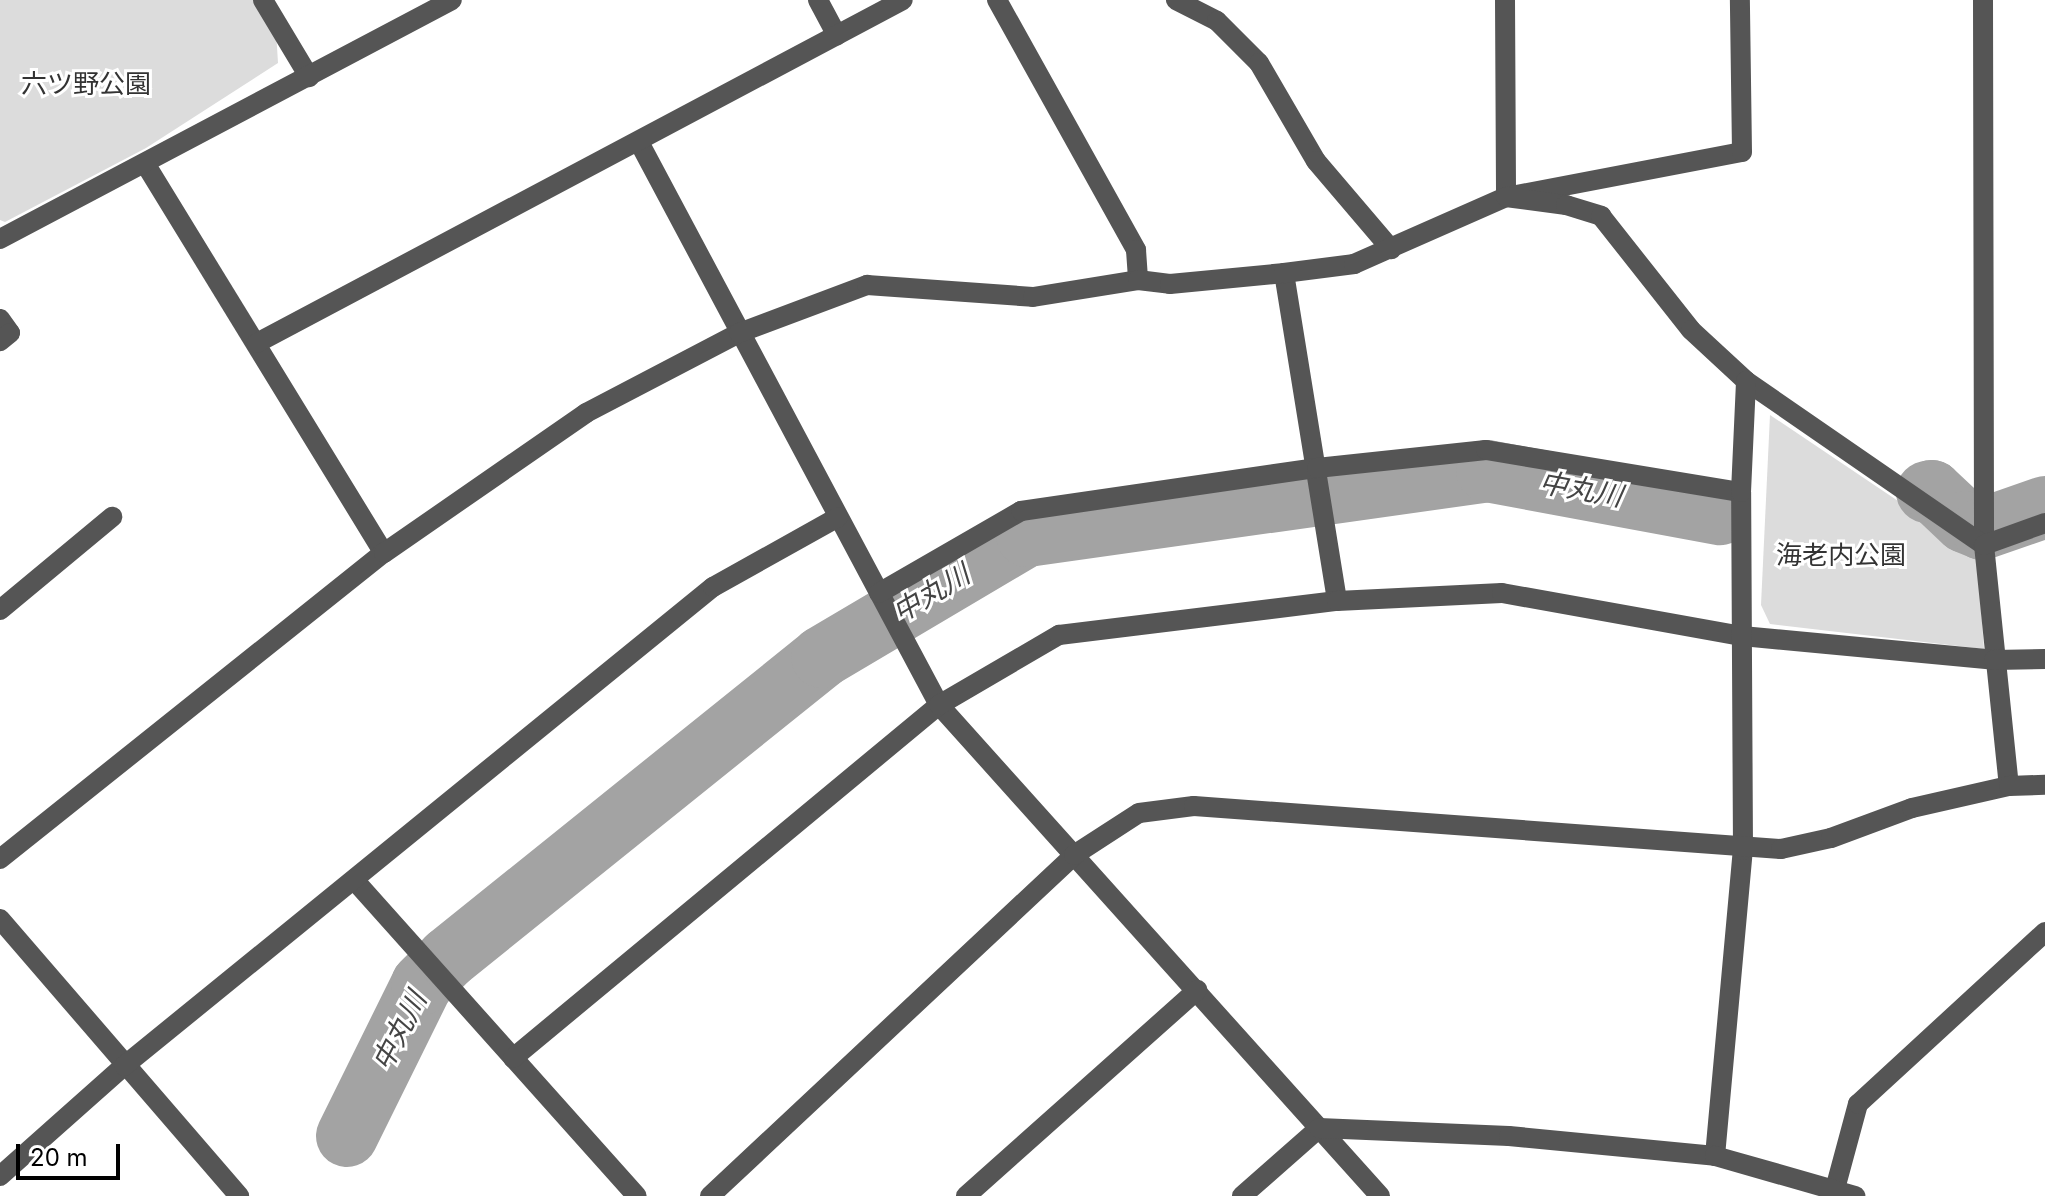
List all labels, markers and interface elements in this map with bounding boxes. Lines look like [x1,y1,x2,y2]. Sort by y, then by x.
park label: 六ツ野公園 [21,68,151,100]
water label: 中丸川 [1537,465,1625,513]
park label: 海老内公園 [1776,539,1906,571]
water label: 中丸川 [886,557,976,629]
water label: 中丸川 [365,986,433,1076]
scale bar [20,1128,124,1178]
text: 20 m [30,1143,88,1172]

